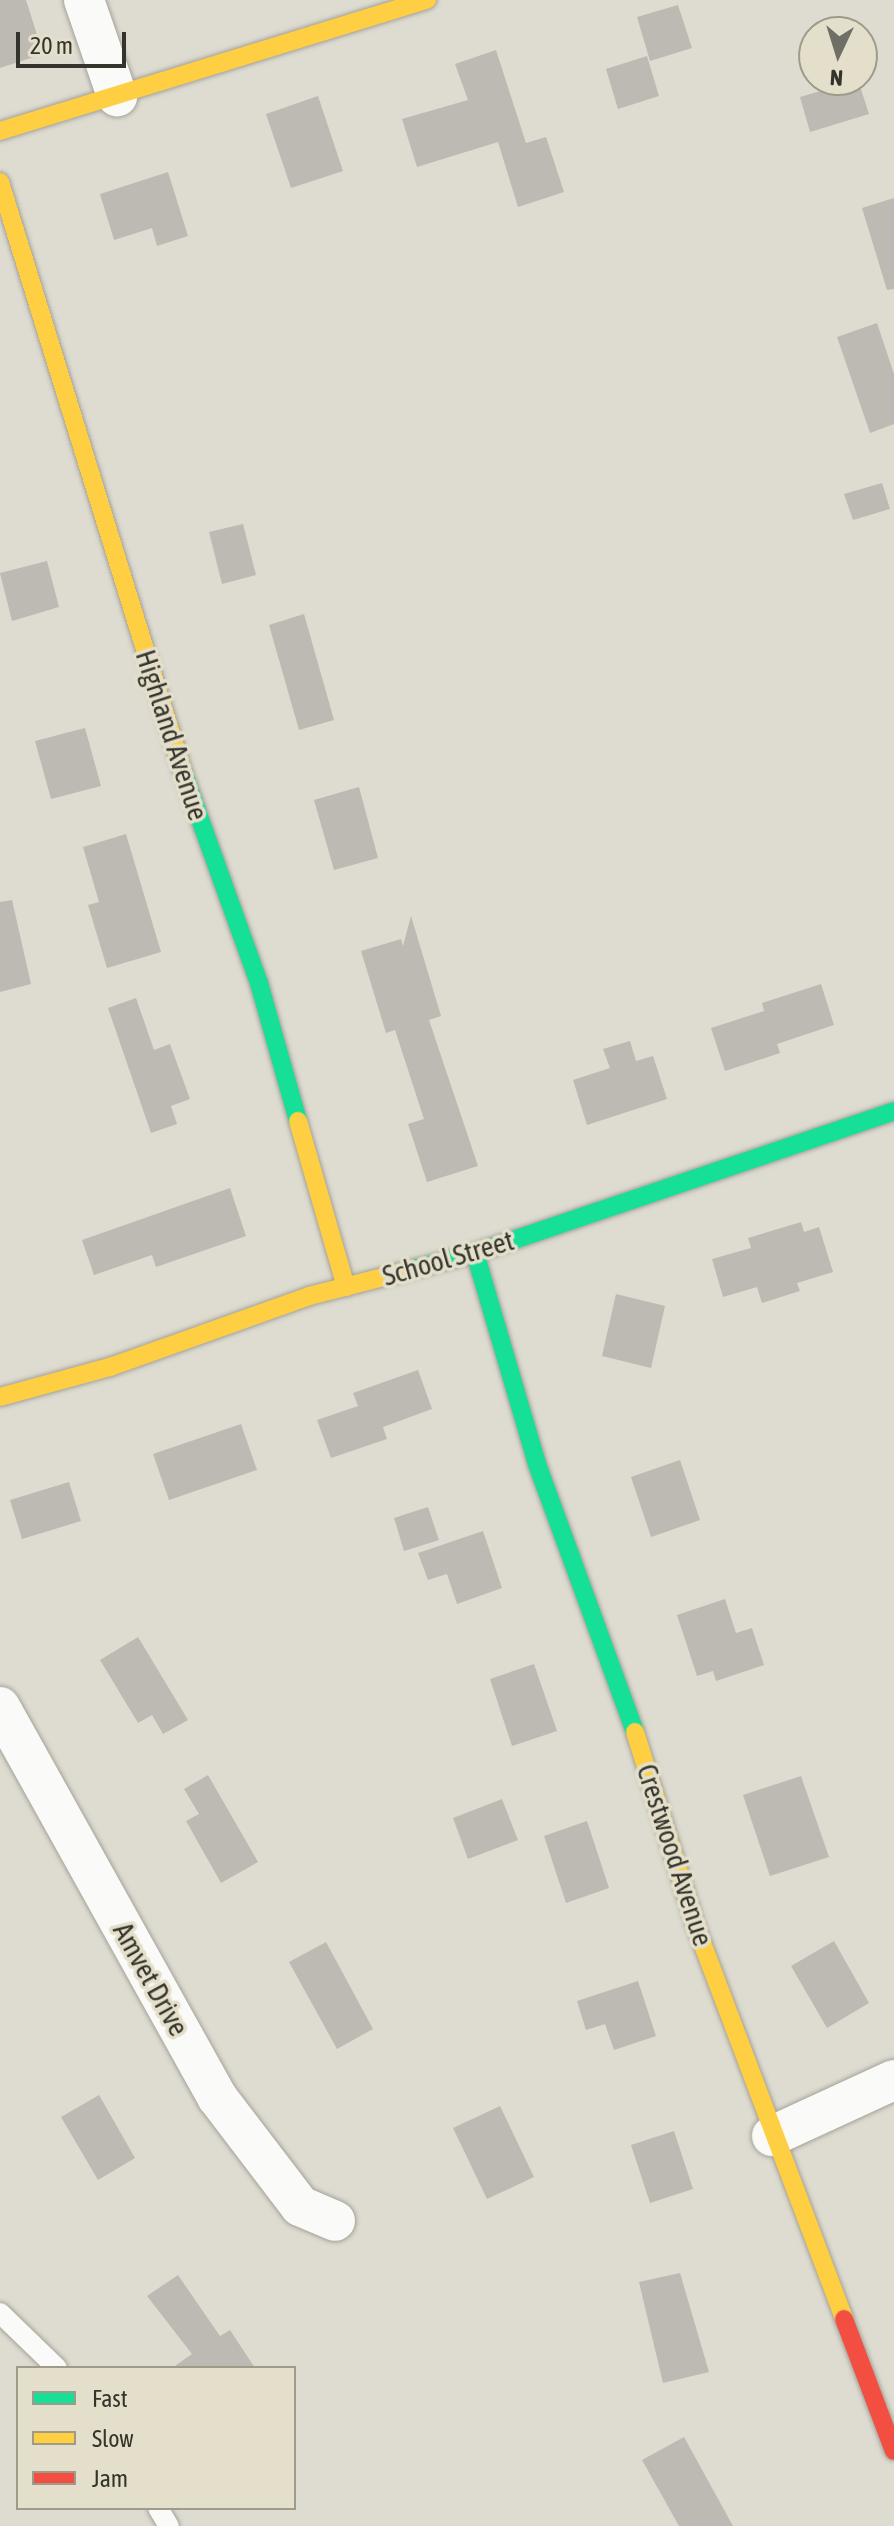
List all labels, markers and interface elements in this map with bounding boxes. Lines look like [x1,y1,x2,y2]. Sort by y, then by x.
scale bar [20,16,130,66]
north arrow [798,16,878,96]
text: 20 m [30,32,73,59]
text: N [829,65,844,91]
street label: Highland Avenue [129,646,215,824]
street label: School Street [379,1223,517,1293]
street label: Crestwood Avenue [630,1760,720,1950]
street label: Amvet Drive [106,1917,196,2041]
legend [16,2366,296,2510]
text: Fast [92,2385,128,2412]
text: Slow [92,2425,134,2452]
text: Jam [92,2465,128,2492]

